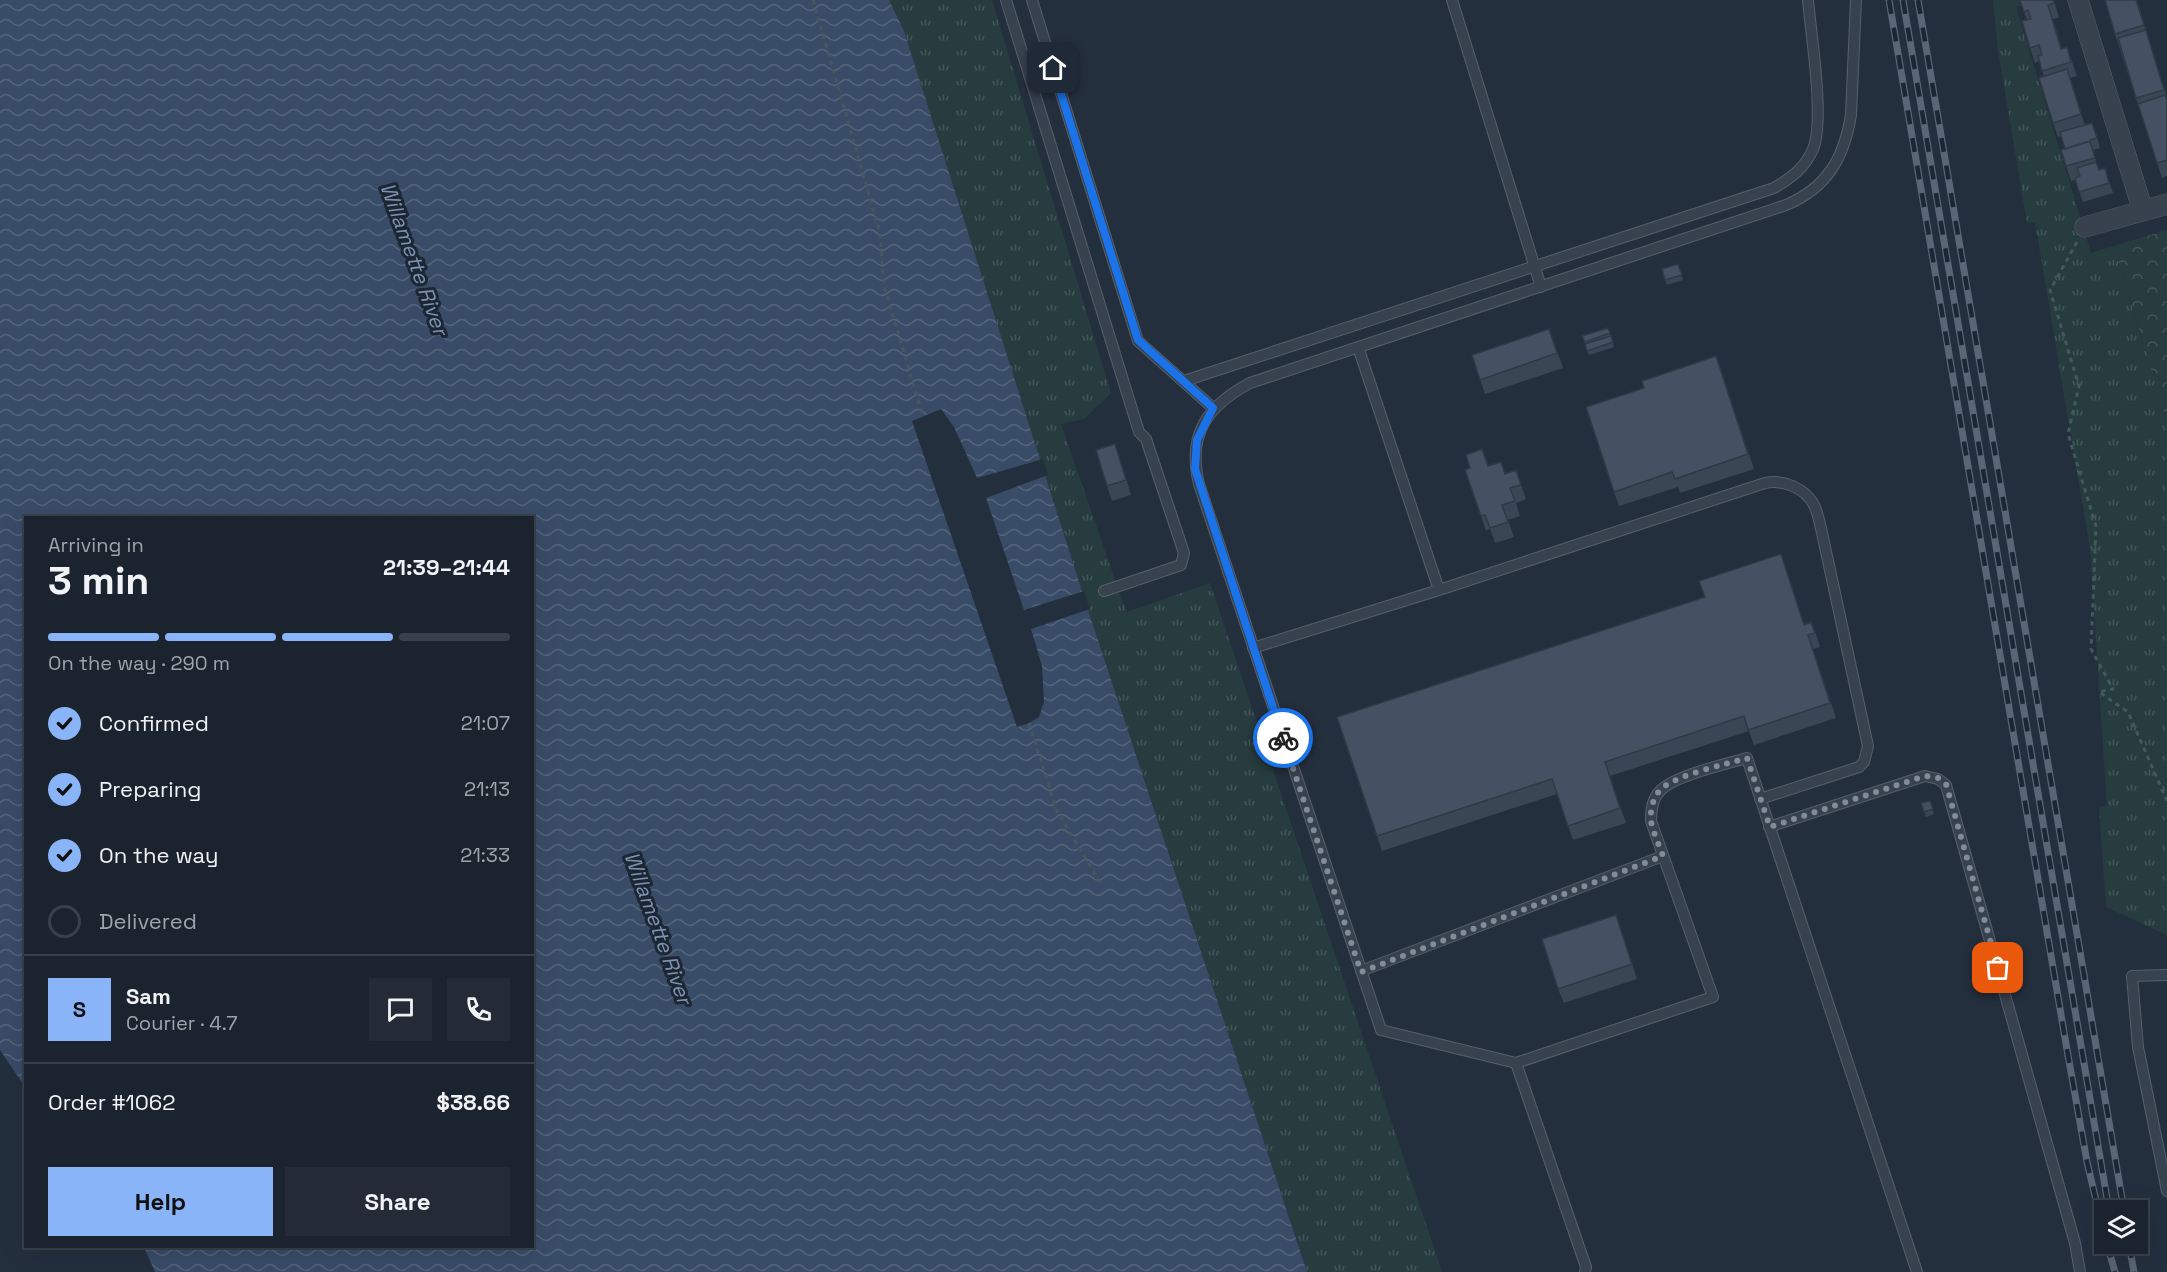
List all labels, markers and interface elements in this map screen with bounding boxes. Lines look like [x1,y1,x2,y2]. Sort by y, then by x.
pin [1027,42,1078,93]
icon: home [1036,51,1069,84]
water label: Willamette River [374,179,455,341]
text: Arriving in [48,532,144,558]
text: 21:39–21:44 [383,553,510,581]
text: 3 min [48,556,149,605]
text: On the way · 290 m [48,650,230,676]
icon: check [48,707,81,740]
courier [1253,708,1313,768]
text: Confirmed [99,709,209,737]
text: 21:07 [461,710,510,736]
icon: bike [1267,722,1300,755]
icon: check [48,773,81,806]
text: Preparing [99,775,201,803]
text: 21:13 [464,776,510,802]
icon: check [48,839,81,872]
text: On the way [99,841,218,869]
text: 21:33 [460,842,510,868]
water label: Willamette River [618,848,699,1010]
text: Delivered [99,907,197,935]
pin [1972,942,2023,993]
icon: bag [1981,951,2014,984]
button: chat [369,978,432,1041]
button: phone [447,978,510,1041]
text: Sam [126,982,171,1010]
text: S [73,995,86,1023]
text: Courier · 4.7 [126,1010,237,1036]
text: Order #1062 [48,1088,176,1116]
text: $38.66 [437,1088,510,1116]
button: Help [48,1167,273,1236]
button: Share [285,1167,510,1236]
map controls [2094,1200,2148,1254]
button: layers [2094,1200,2148,1254]

